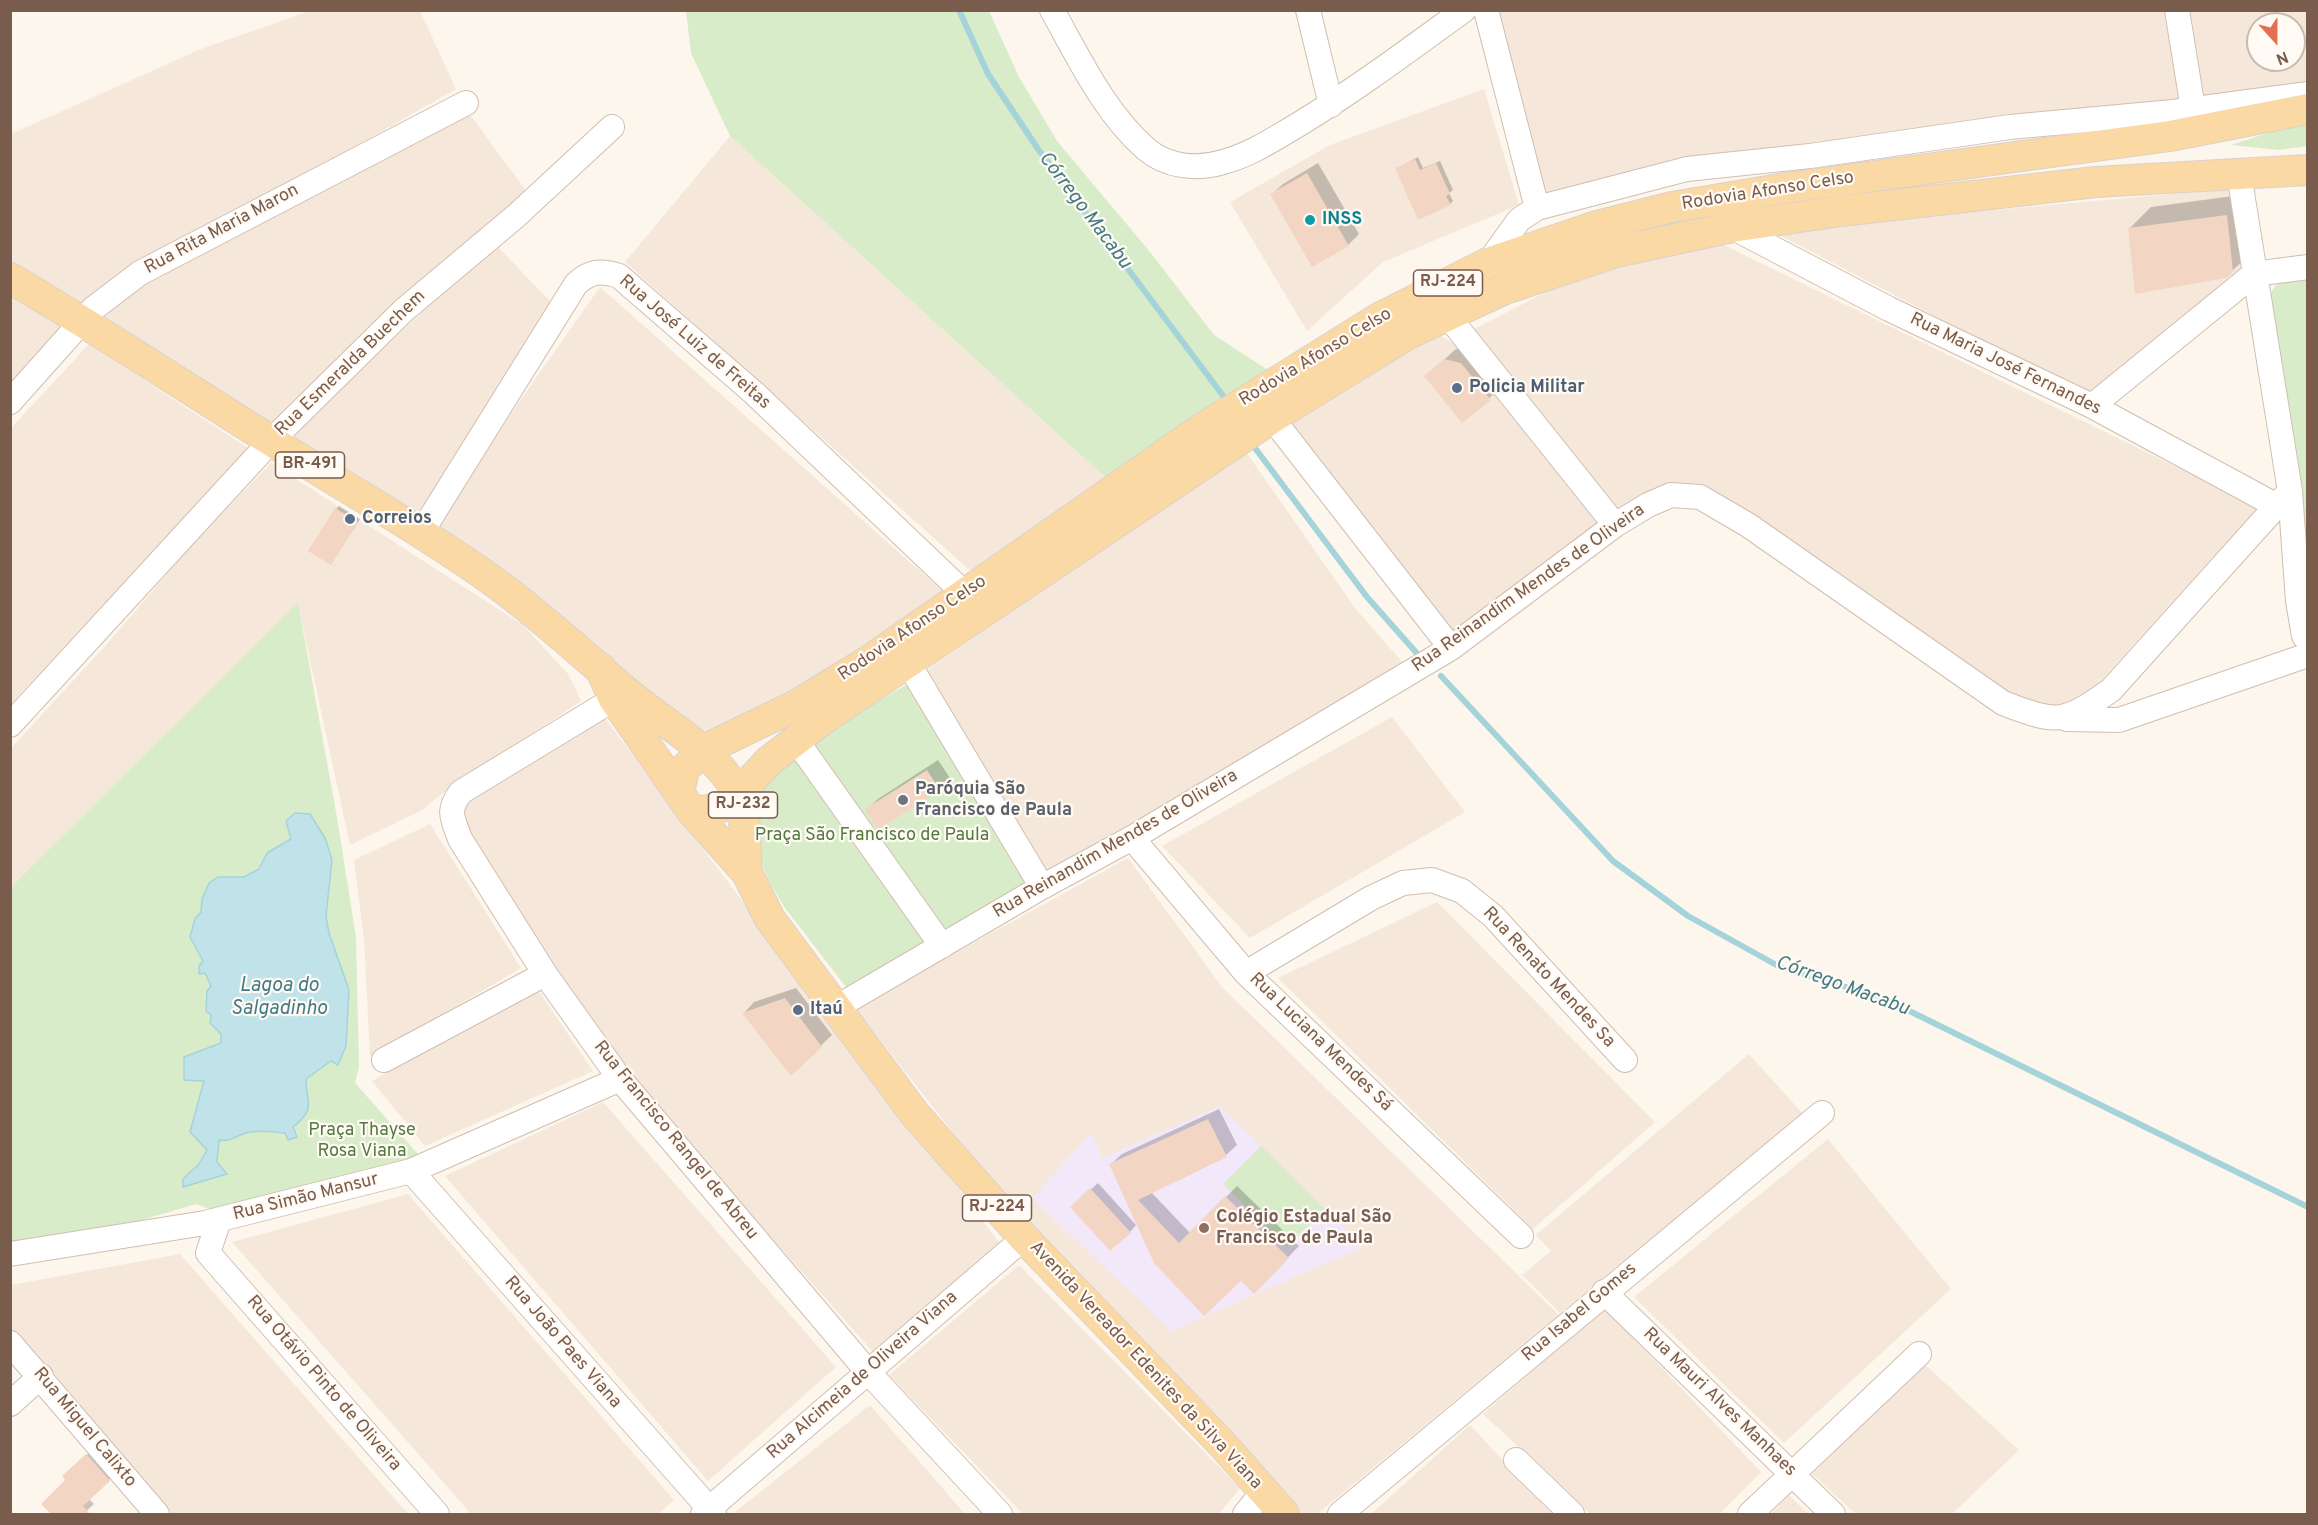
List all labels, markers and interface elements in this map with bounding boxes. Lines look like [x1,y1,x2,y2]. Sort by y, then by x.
north arrow [2246,12,2306,72]
text: N [2273,46,2291,68]
water label: Córrego Macabu [1032,148,1136,274]
street label: Rodovia Afonso Celso [1680,168,1856,216]
street label: Rua Rita Maria Maron [141,180,303,280]
place label: INSS [1322,209,1362,231]
marker: INSS [1303,213,1317,227]
road number: RJ-224 [1414,270,1482,296]
street label: Rua José Luiz de Freitas [614,271,774,415]
street label: Rua Esmeralda Buechem [271,286,431,442]
street label: Rodovia Afonso Celso [1236,304,1396,412]
street label: Rua Maria José Fernandes [1906,309,2104,421]
place label: Policia Militar [1469,377,1585,399]
marker: Policia Militar [1450,381,1464,395]
road number: BR-491 [276,452,344,478]
street label: Rua Reinandim Mendes de Oliveira [1409,500,1649,678]
place label: Correios [362,508,432,530]
marker: Correios [343,512,357,526]
street label: Rodovia Afonso Celso [835,571,991,687]
street label: Rua Reinandim Mendes de Oliveira [990,766,1242,924]
place label: Paróquia São Francisco de Paula [915,779,1072,822]
road number: RJ-232 [708,792,777,818]
marker: Paróquia São Francisco de Paula [896,793,910,807]
park label: Praça São Francisco de Paula [755,825,989,847]
street label: Rua Renato Mendes Sa [1477,903,1619,1053]
water label: Córrego Macabu [1772,952,1912,1022]
street label: Rua Luciana Mendes Sá [1244,969,1396,1117]
water label: Lagoa do Salgadinho [231,975,327,1022]
place label: Itaú [810,999,843,1021]
marker: Itaú [791,1003,805,1017]
street label: Rua Francisco Rangel de Abreu [588,1037,762,1245]
park label: Praça Thayse Rosa Viana [308,1120,416,1162]
street label: Rua Simão Mansur [231,1169,381,1227]
road number: RJ-224 [962,1195,1032,1221]
place label: Colégio Estadual São Francisco de Paula [1216,1207,1392,1250]
marker: Colégio Estadual São Francisco de Paula [1197,1221,1211,1235]
street label: Avenida Vereador Edenites da Silva Viana [1024,1237,1266,1495]
street label: Rua Isabel Gomes [1518,1259,1642,1367]
street label: Rua João Paes Viana [499,1273,625,1413]
street label: Rua Alcimeia de Oliveira Viana [763,1287,963,1465]
street label: Rua Otávio Pinto de Oliveira [241,1292,405,1476]
street label: Rua Mauri Alves Manhaes [1638,1324,1800,1482]
street label: Rua Miguel Calixto [28,1364,140,1492]

